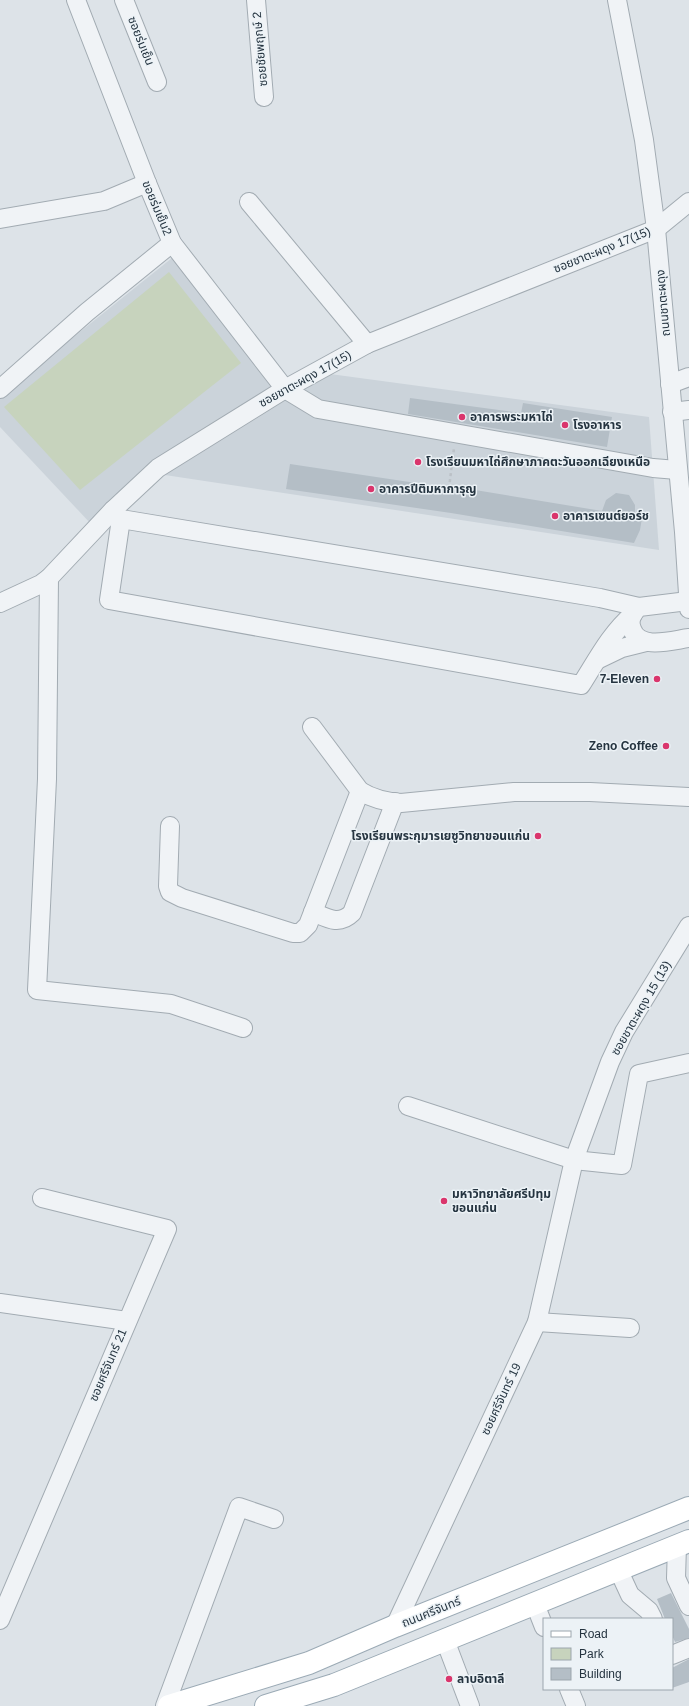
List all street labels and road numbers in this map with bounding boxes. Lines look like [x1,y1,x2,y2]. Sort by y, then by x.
street label: ซอยชัยพฤกษ์ 2 [250,11,270,87]
street label: ซอยร่มเย็น [125,14,157,68]
street label: ขอยร่มเย็น2 [139,178,175,238]
street label: ซอยชาตะผดุง 17(15) [551,224,653,276]
street label: ถนนชาตะผดุง [653,269,673,337]
street label: ซอยชาตะผดุง 17(15) [256,348,354,410]
street label: ซอยชาตะผดุง 15 (13) [608,958,674,1058]
street label: ซอยศรีจันทร์ 21 [86,1326,130,1403]
street label: ซอยศรีจันทร์ 19 [478,1361,524,1437]
street label: ถนนศรีจันทร์ [400,1594,463,1630]

